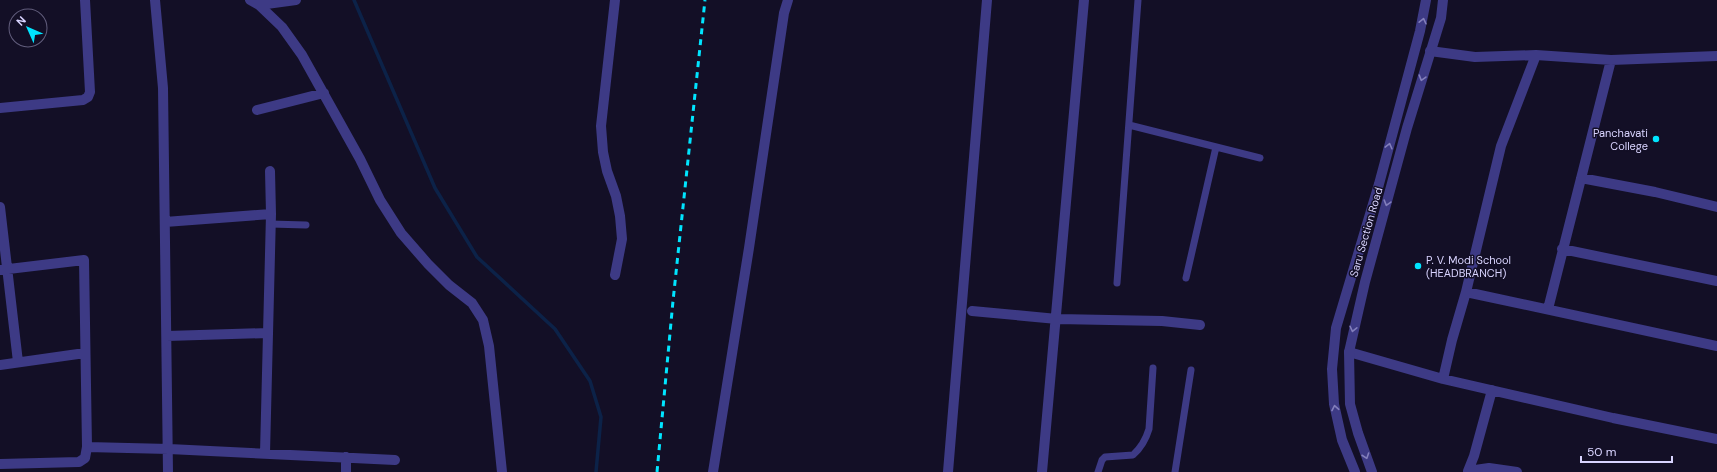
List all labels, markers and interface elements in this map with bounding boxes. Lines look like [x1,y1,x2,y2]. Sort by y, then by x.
north arrow [8,8,48,48]
text: N [13,13,29,29]
one-way arrow [1418,17,1426,24]
one-way arrow [1418,74,1427,81]
place label: Panchavati College [1593,126,1648,153]
marker: Panchavati College [1651,134,1661,144]
one-way arrow [1384,143,1392,149]
street label: Saru Section Road [1346,185,1386,279]
one-way arrow [1383,199,1392,206]
place label: P. V. Modi School (HEADBRANCH) [1426,253,1511,280]
marker: P. V. Modi School (HEADBRANCH) [1413,261,1423,271]
one-way arrow [1350,326,1358,332]
one-way arrow [1331,405,1340,411]
scale bar [1581,438,1672,464]
text: 50 m [1587,444,1616,460]
one-way arrow [1361,452,1369,459]

